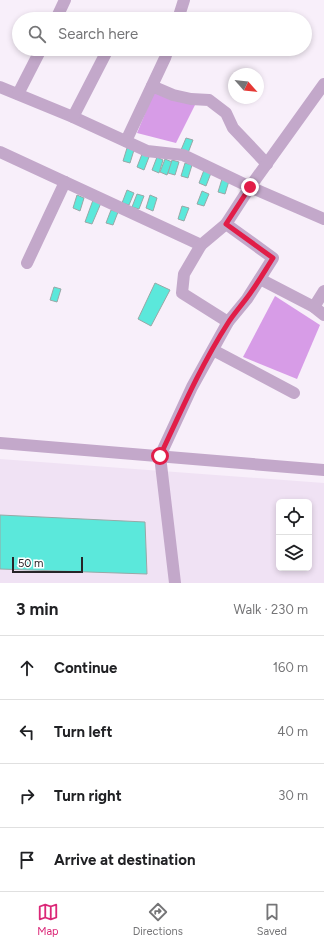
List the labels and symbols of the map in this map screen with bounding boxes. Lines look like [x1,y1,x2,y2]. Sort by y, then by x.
north arrow [228,68,264,104]
route end [241,178,259,196]
route start [151,447,169,465]
scale bar [12,555,83,574]

